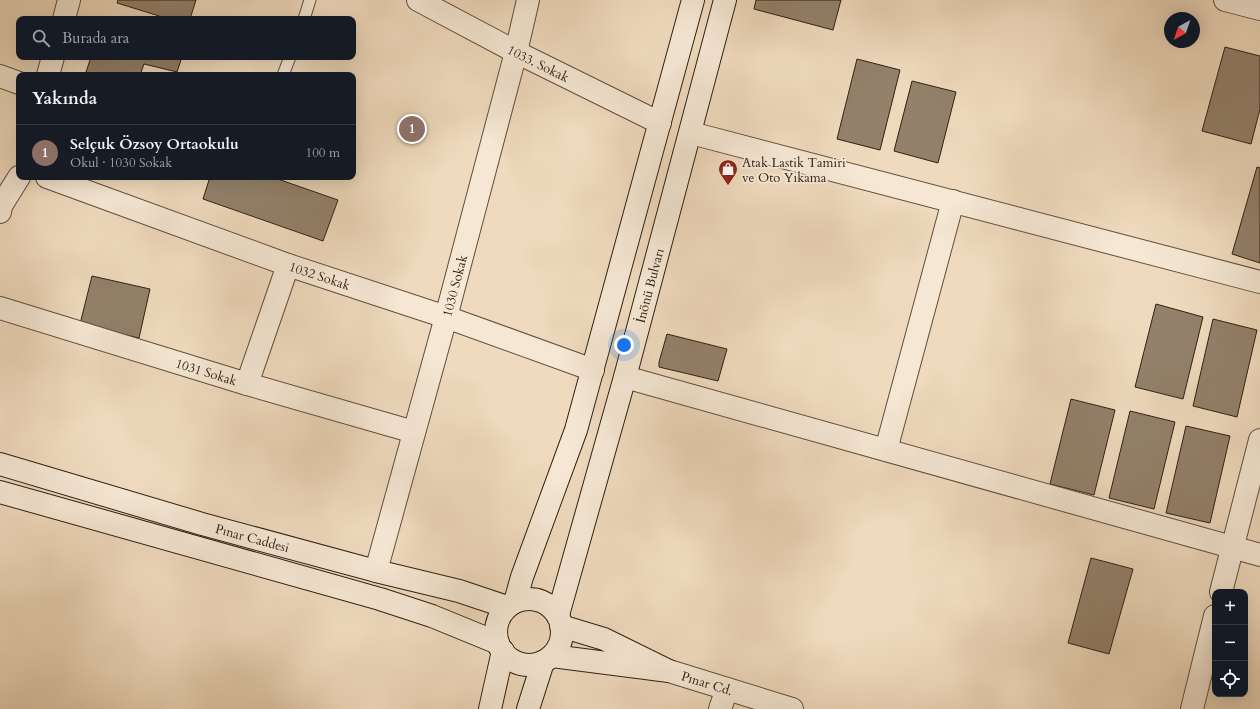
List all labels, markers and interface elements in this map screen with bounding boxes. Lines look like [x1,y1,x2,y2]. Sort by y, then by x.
north arrow [1164,12,1200,48]
search box [16,16,356,60]
icon: search [30,27,52,49]
text: Burada ara [62,28,129,48]
street label: 1033. Sokak [504,41,572,87]
text: Yakında [32,87,97,110]
pin: 1 [399,114,425,144]
text: Selçuk Özsoy Ortaokulu [70,134,239,154]
text: 1 [42,144,48,162]
text: 100 m [306,144,340,162]
text: Okul · 1030 Sokak [70,154,172,172]
place label: Atak Lastik Tamiri ve Oto Yıkama [742,154,846,187]
shop icon: Atak Lastik Tamiri ve Oto Yıkama [717,158,739,186]
street label: İnönü Bulvarı [632,246,669,325]
street label: 1030 Sokak [438,253,472,319]
street label: 1032 Sokak [287,258,352,295]
your location [614,335,634,355]
street label: 1031 Sokak [173,355,239,390]
street label: Pınar Caddesi [213,520,292,557]
map controls [1212,589,1248,697]
button: + [1212,589,1248,625]
button: − [1212,625,1248,661]
button: locate [1212,661,1248,697]
street label: Pınar Cd. [679,667,735,700]

